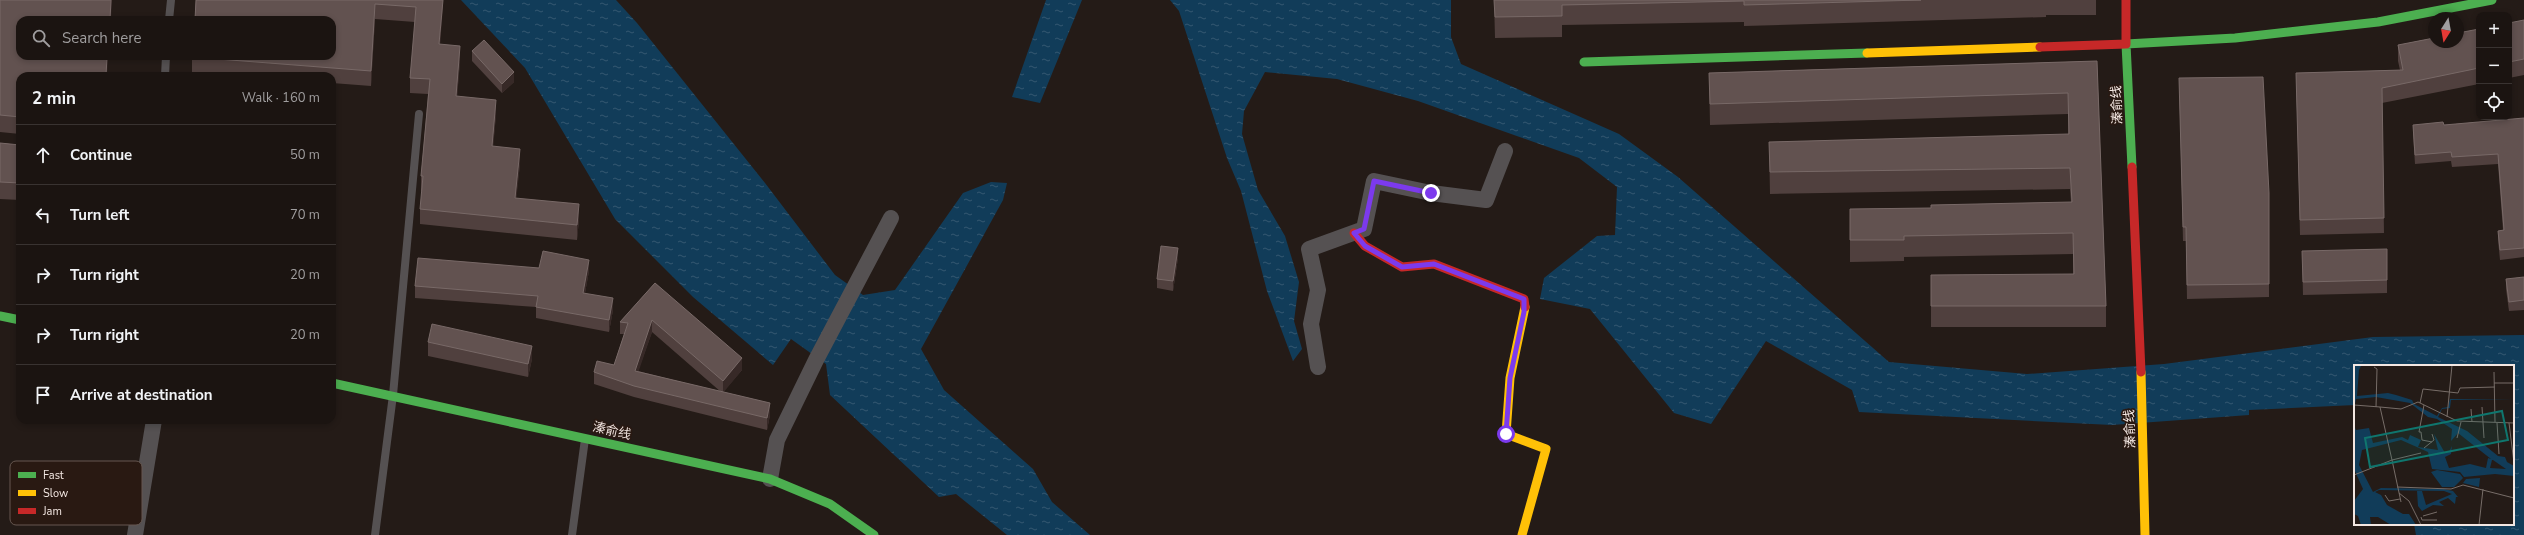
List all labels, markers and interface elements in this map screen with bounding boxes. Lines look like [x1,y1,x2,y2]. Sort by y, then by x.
north arrow [2428,12,2464,48]
map controls [2476,12,2512,120]
button: + [2476,12,2512,48]
search box [16,16,336,60]
icon: search [30,27,52,49]
text: Search here [62,28,142,48]
button: − [2476,48,2512,84]
button: locate [2476,84,2512,120]
street label: 溱俞线 [2107,85,2127,125]
text: 2 min [32,87,76,110]
text: Walk · 160 m [242,89,320,107]
icon: ahead [32,144,54,166]
text: Continue [70,145,132,165]
text: 50 m [290,146,320,164]
route end [1422,184,1440,202]
icon: left [32,204,54,226]
text: Turn left [70,205,129,225]
text: 70 m [290,206,320,224]
icon: right [32,264,54,286]
text: Turn right [70,265,139,285]
text: 20 m [290,266,320,284]
icon: right [32,324,54,346]
text: Turn right [70,325,139,345]
text: 20 m [290,326,320,344]
inset map [2354,365,2514,525]
icon: arrive [32,384,54,406]
text: Arrive at destination [70,385,213,405]
street label: 溱俞线 [2120,409,2140,449]
street label: 溱俞线 [591,418,633,444]
route start [1497,425,1515,443]
legend [10,461,142,525]
text: Fast [43,468,64,483]
text: Slow [43,486,68,501]
text: Jam [42,504,62,519]

